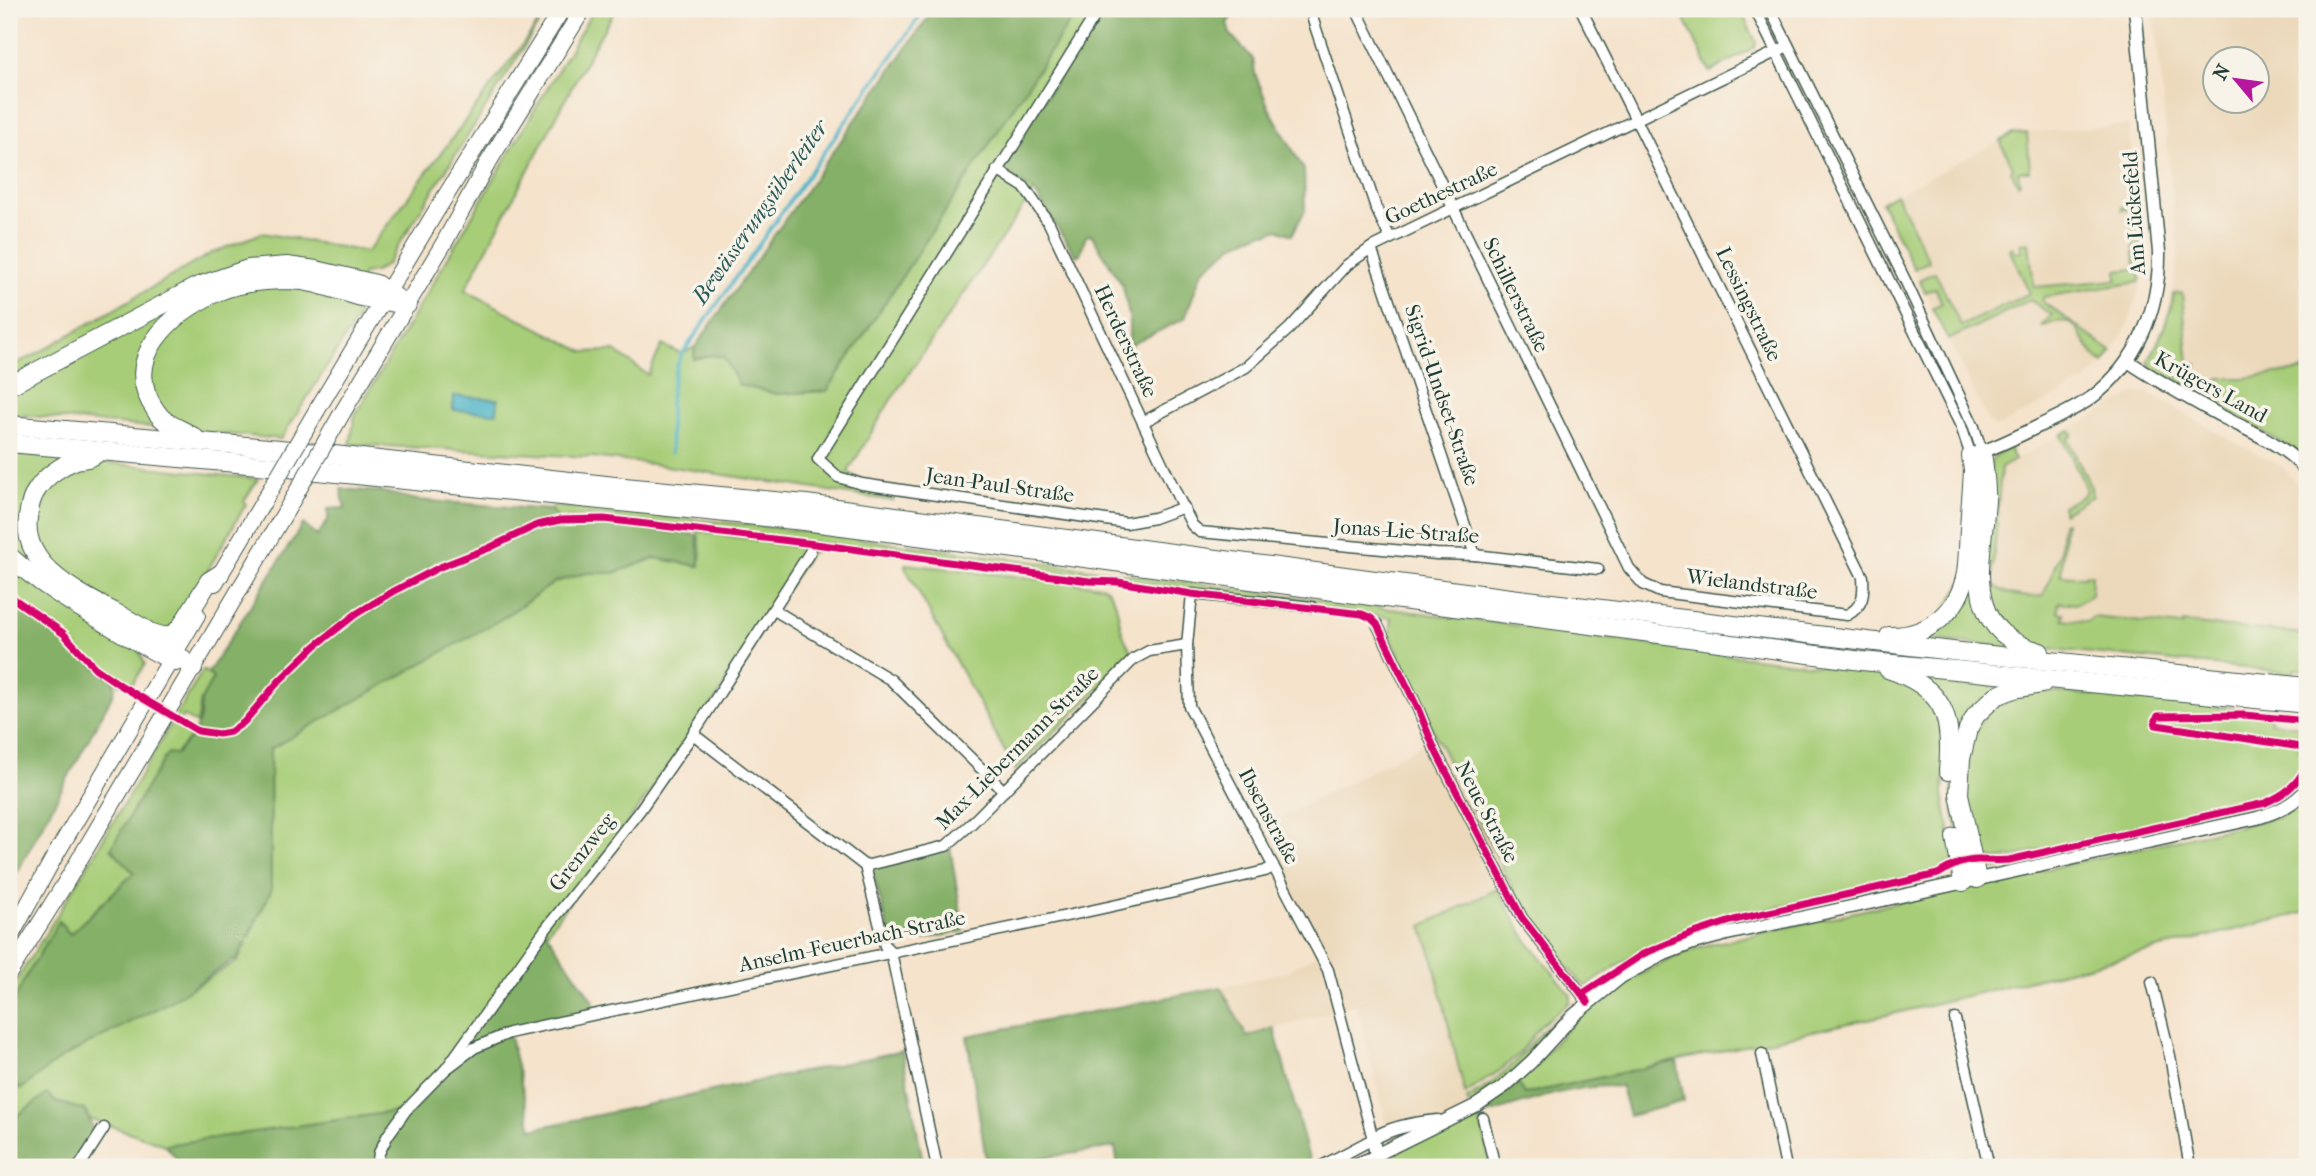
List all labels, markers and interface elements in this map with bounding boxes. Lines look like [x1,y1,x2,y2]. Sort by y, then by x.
north arrow [2200,46,2270,116]
text: N [2209,60,2235,84]
water label: Bewässerungsüberleiter [685,113,835,311]
street label: Am Lückefeld [2118,150,2150,277]
street label: Goethestraße [1381,156,1501,230]
street label: Schillerstraße [1478,234,1554,356]
street label: Lessingstraße [1711,243,1787,365]
street label: Herderstraße [1089,281,1163,401]
street label: Sigrid-Undset-Straße [1400,301,1484,489]
street label: Krügers Land [2151,346,2272,428]
street label: Jean-Paul-Straße [922,462,1076,507]
street label: Jonas-Lie-Straße [1330,514,1480,548]
street label: Wielandstraße [1684,564,1819,604]
street label: Max-Liebermann-Straße [931,662,1103,834]
street label: Neue Straße [1450,757,1524,867]
street label: Ibsenstraße [1234,764,1304,868]
street label: Grenzweg [544,808,620,896]
street label: Anselm-Feuerbach-Straße [735,905,968,977]

